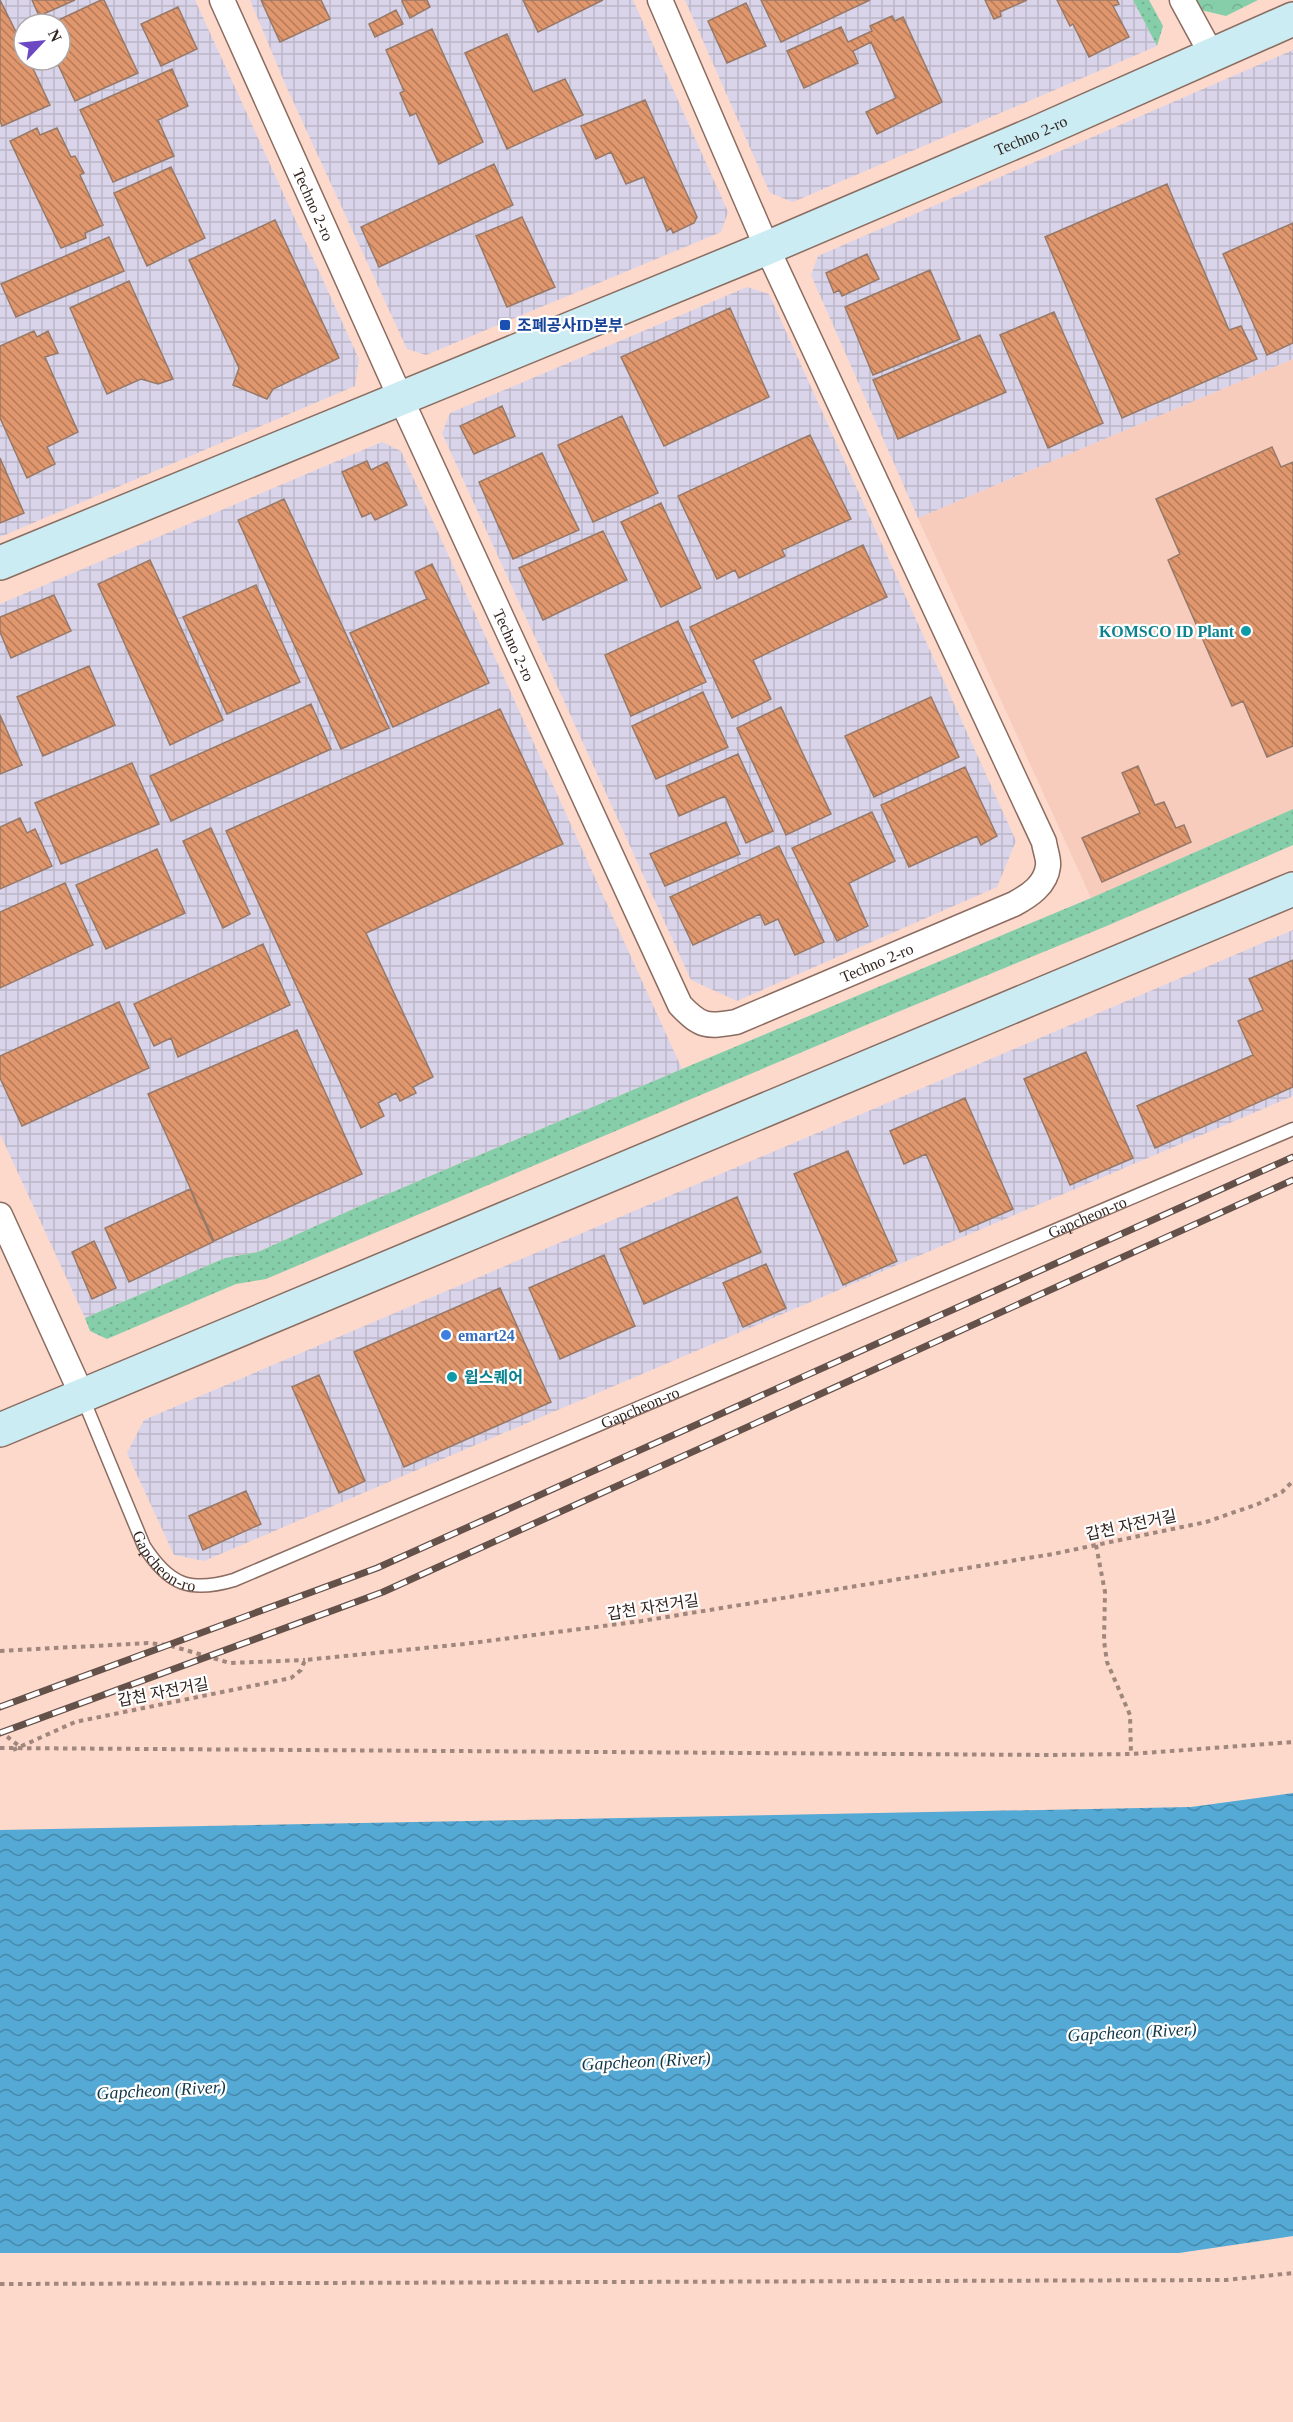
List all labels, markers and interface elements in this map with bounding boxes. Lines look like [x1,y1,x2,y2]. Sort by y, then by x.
north arrow [12,12,72,72]
text: N [45,27,65,45]
street label: Techno 2-ro [992,112,1070,158]
street label: Techno 2-ro [290,166,337,243]
place label: 조폐공사ID본부 [517,317,623,334]
marker: 조폐공사ID본부 [498,318,512,332]
street label: Techno 2-ro [490,606,538,684]
place label: KOMSCO ID Plant [1099,623,1235,640]
marker: KOMSCO ID Plant [1239,624,1253,638]
street label: Techno 2-ro [838,939,916,985]
street label: Gapcheon-ro [1045,1193,1129,1241]
place label: emart24 [458,1327,515,1344]
marker: emart24 [439,1328,453,1342]
place label: 윕스퀘어 [464,1369,523,1386]
marker: 윕스퀘어 [445,1370,459,1384]
street label: Gapcheon-ro [598,1383,682,1431]
street label: 갑천 자전거길 [1084,1507,1178,1543]
street label: Gapcheon-ro [130,1528,197,1594]
street label: 갑천 자전거길 [606,1591,700,1623]
street label: 갑천 자전거길 [116,1675,210,1709]
water label: Gapcheon (River) [1067,2019,1197,2046]
water label: Gapcheon (River) [581,2048,711,2075]
water label: Gapcheon (River) [96,2077,226,2104]

